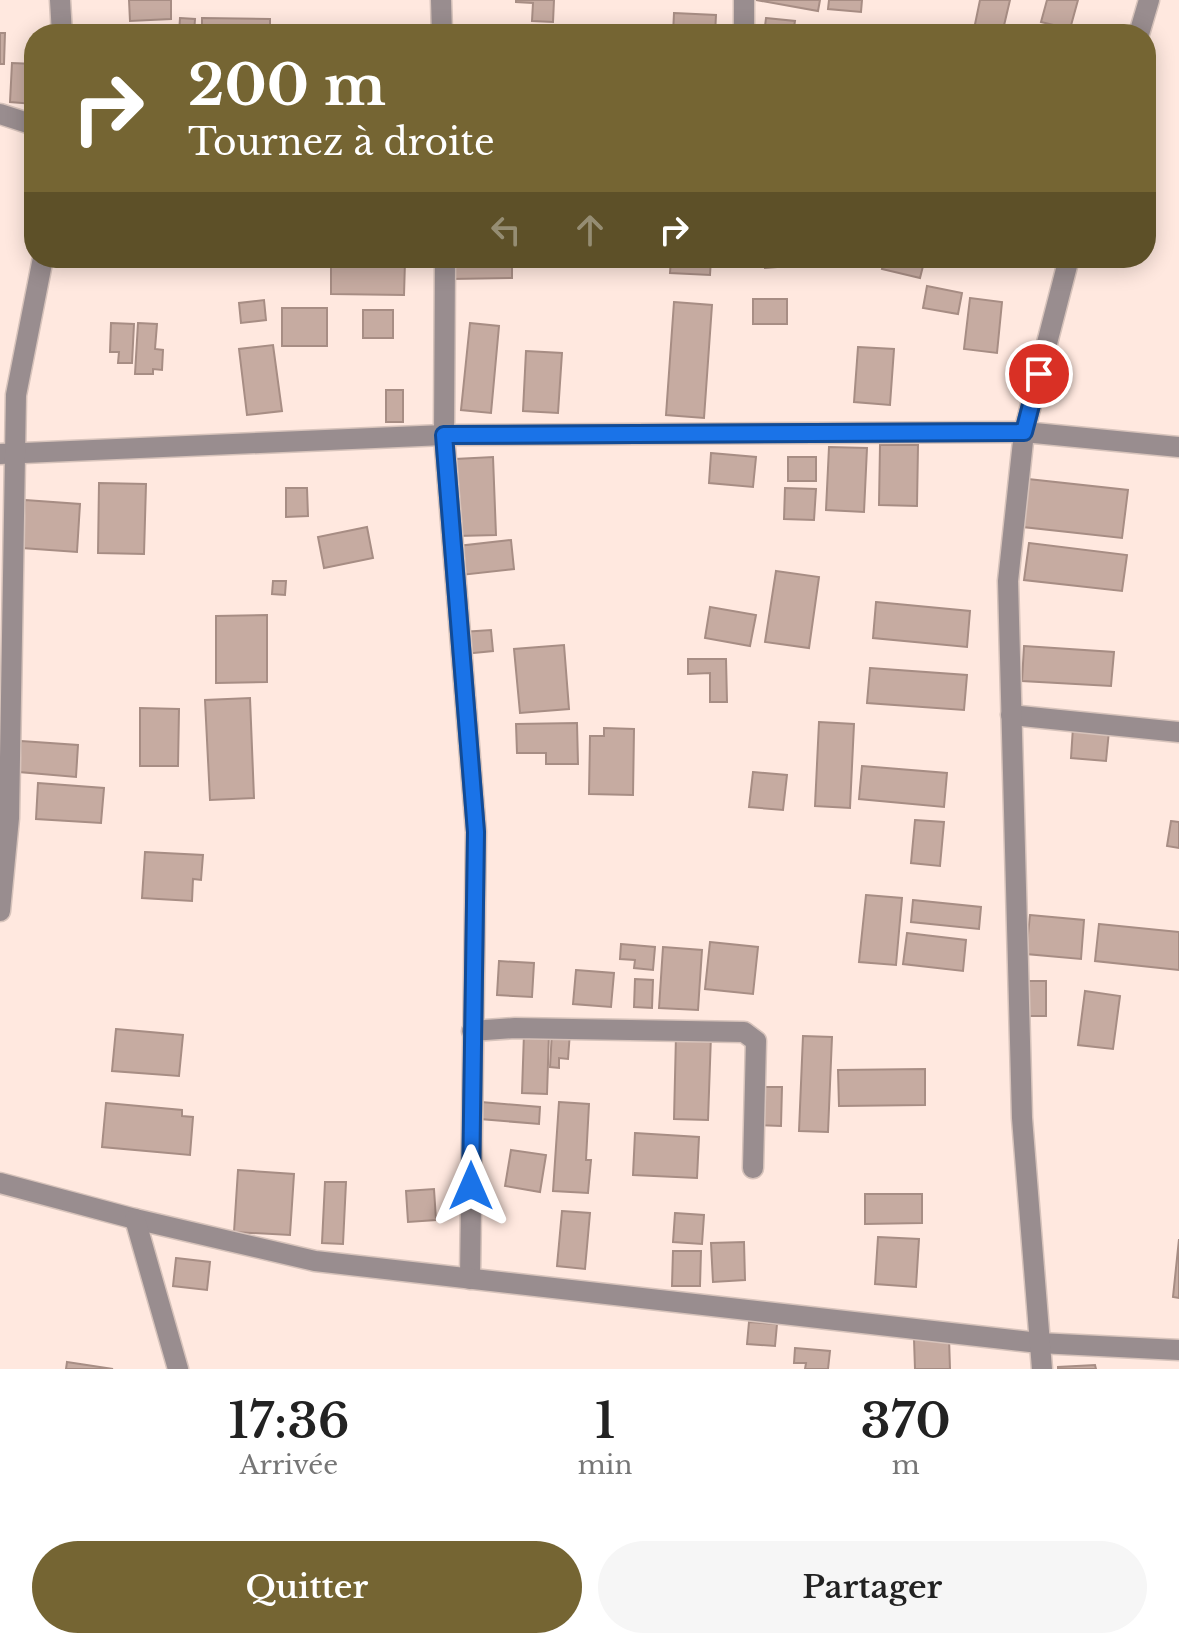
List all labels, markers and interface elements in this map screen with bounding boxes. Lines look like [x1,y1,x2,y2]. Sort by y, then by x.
text: 200 m [188,51,386,120]
icon: right [56,56,160,160]
text: Tournez à droite [188,120,495,165]
icon: left [484,208,528,252]
icon: ahead [568,208,612,252]
icon: right [652,208,696,252]
pin [1005,340,1073,408]
icon: arrive [1017,352,1061,396]
position arrow [429,1144,513,1228]
text: 17:36 [228,1391,350,1451]
text: 1 [594,1391,616,1451]
text: 370 [860,1391,951,1451]
text: Arrivée [239,1449,338,1481]
text: min [578,1449,632,1481]
text: m [892,1449,920,1481]
button: Quitter [32,1541,582,1633]
button: Partager [598,1541,1147,1633]

